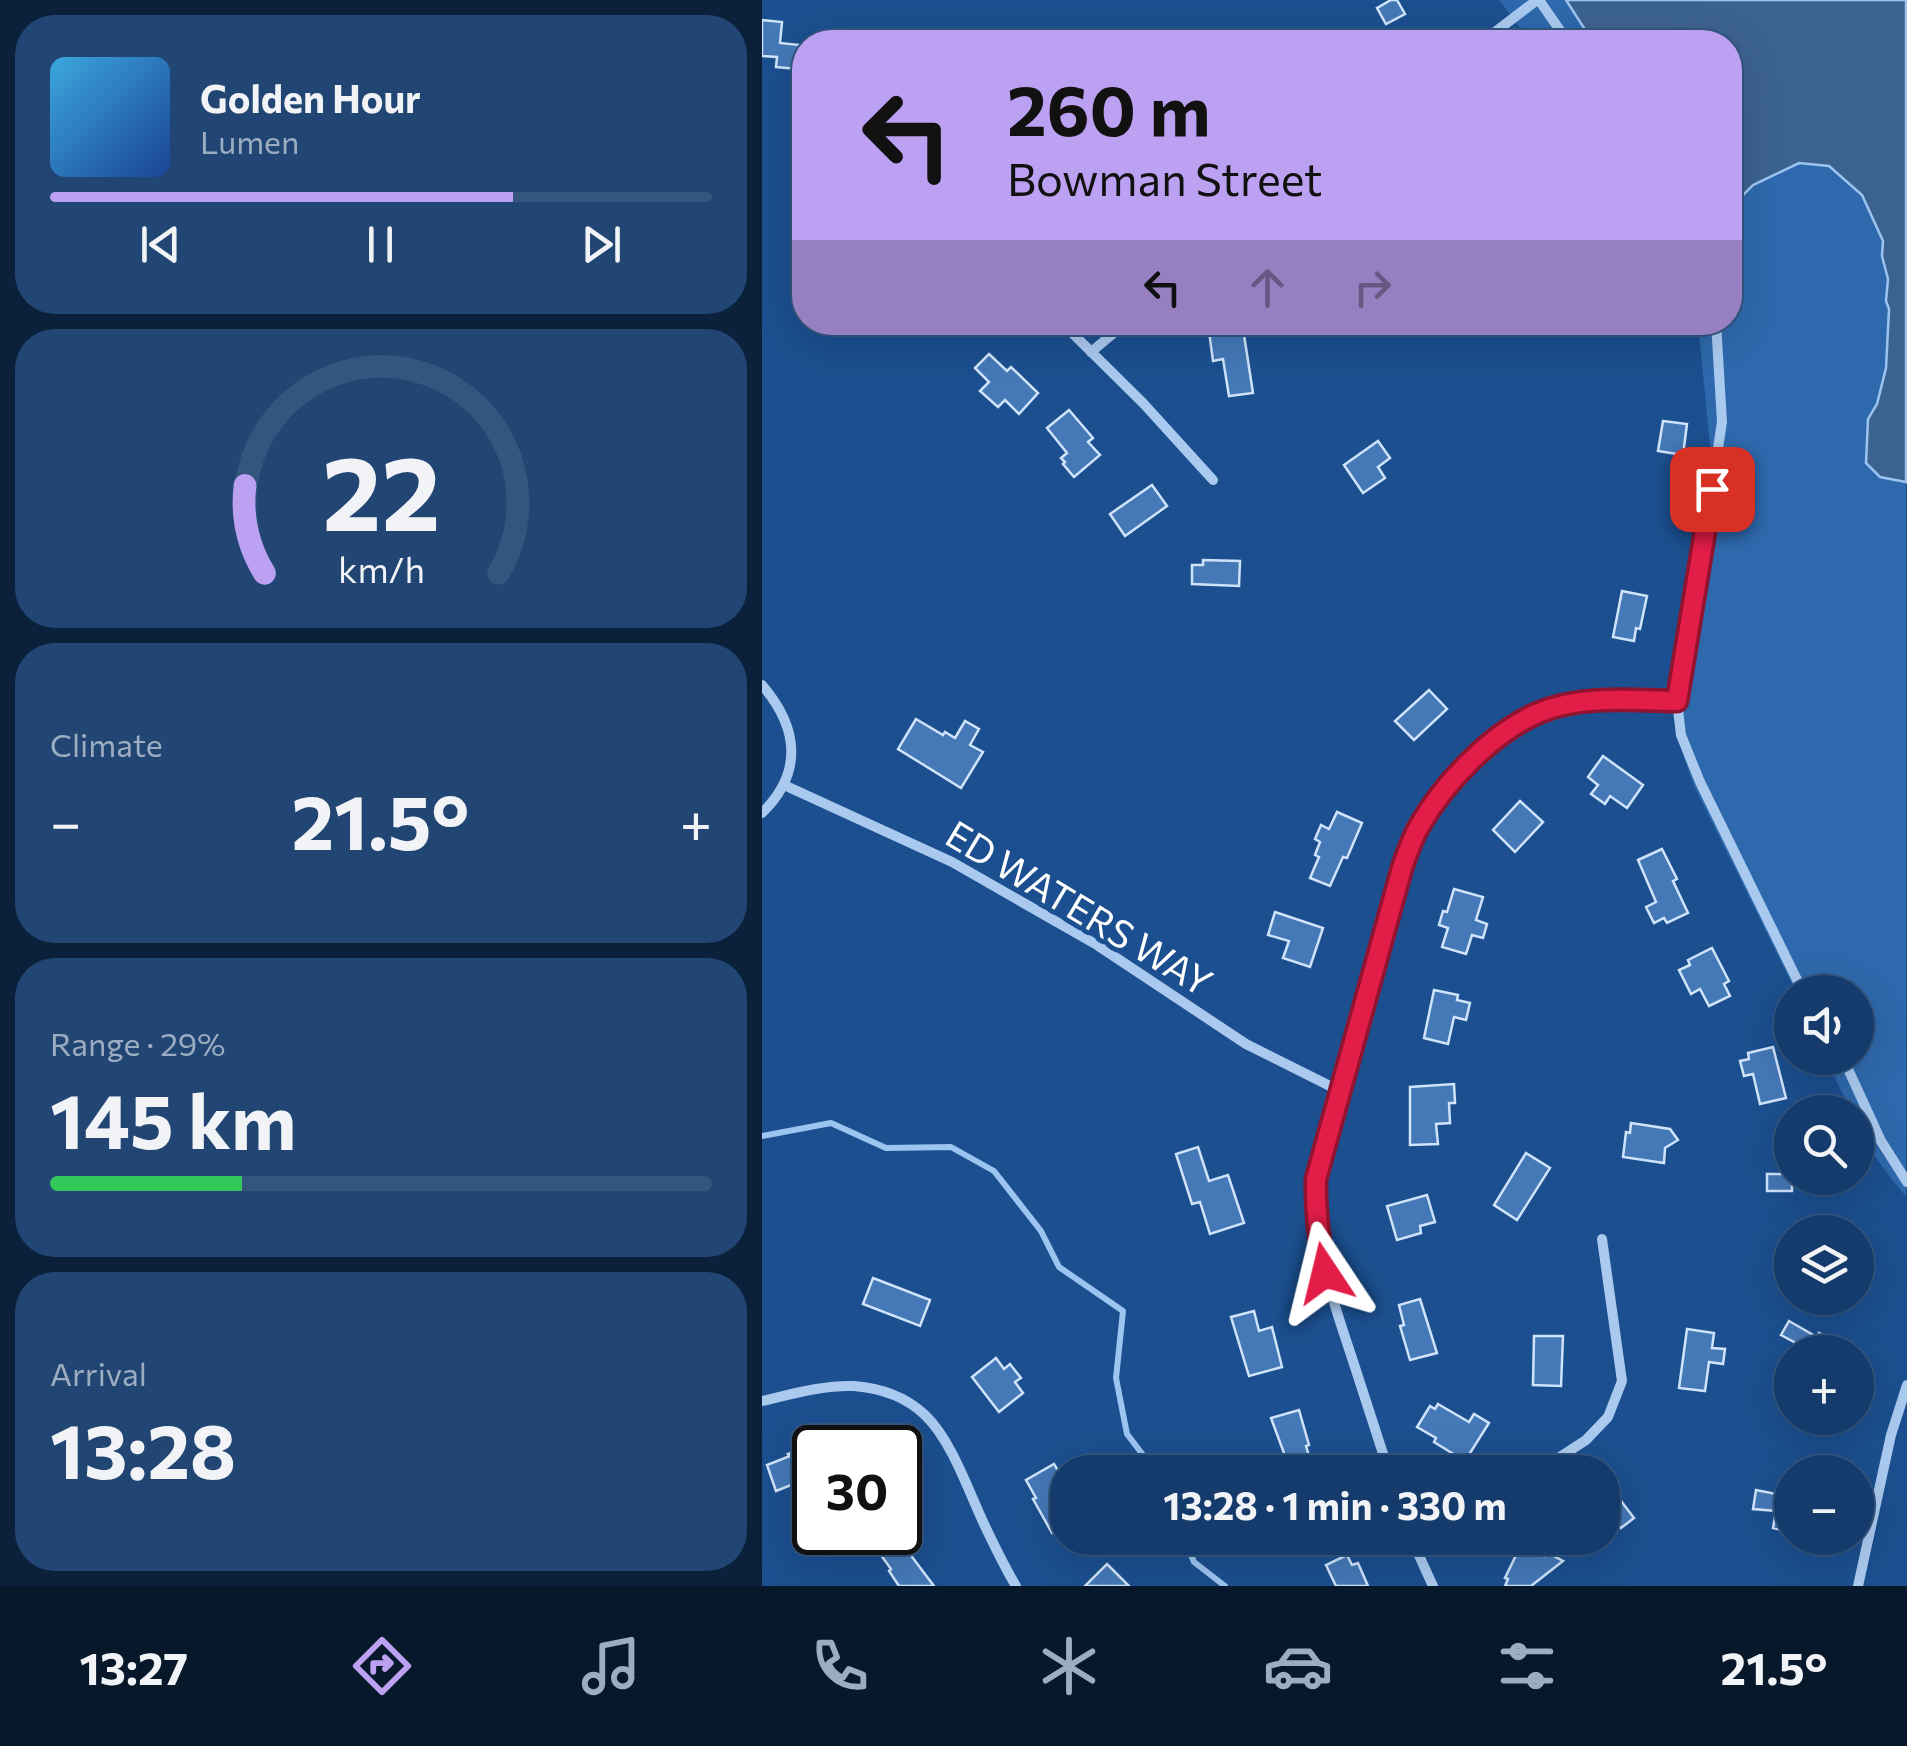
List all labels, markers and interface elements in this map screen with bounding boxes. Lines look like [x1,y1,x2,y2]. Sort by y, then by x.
text: 260 m [1007,65,1211,150]
icon: left [842,70,972,200]
text: Golden Hour [200,74,421,121]
text: Lumen [200,121,299,161]
text: Bowman Street [1007,150,1323,205]
icon: previous [133,217,188,272]
icon: pause [353,217,408,272]
icon: next [574,217,629,272]
icon: left [1135,260,1190,315]
icon: ahead [1240,260,1295,315]
icon: right [1345,260,1400,315]
text: 22 [322,425,440,552]
pin [1670,447,1755,532]
icon: arrive [1685,462,1740,517]
text: km/h [338,547,424,590]
text: Climate [50,724,163,764]
text: 21.5° [291,774,470,865]
text: − [50,787,81,854]
text: + [680,787,712,854]
street label: ED WATERS WAY [938,809,1222,1005]
map controls [1774,975,1874,1555]
button: sound [1774,975,1874,1075]
text: Range · 29% [50,1023,225,1063]
text: 145 km [50,1073,297,1164]
button: search [1774,1095,1874,1195]
button: layers [1774,1215,1874,1315]
position arrow [1273,1221,1377,1325]
button: + [1774,1335,1874,1435]
text: Arrival [50,1353,147,1393]
text: 13:28 [50,1403,236,1494]
speed limit sign: 30 [792,1425,922,1555]
button: − [1774,1455,1874,1555]
text: 13:28 · 1 min · 330 m [1163,1481,1507,1528]
icon: directions [347,1631,417,1701]
icon: music [576,1631,646,1701]
icon: phone [805,1631,875,1701]
icon: climate [1034,1631,1104,1701]
icon: car [1263,1631,1333,1701]
icon: filters [1492,1631,1562,1701]
text: 13:27 [79,1639,188,1694]
text: 21.5° [1721,1639,1827,1694]

